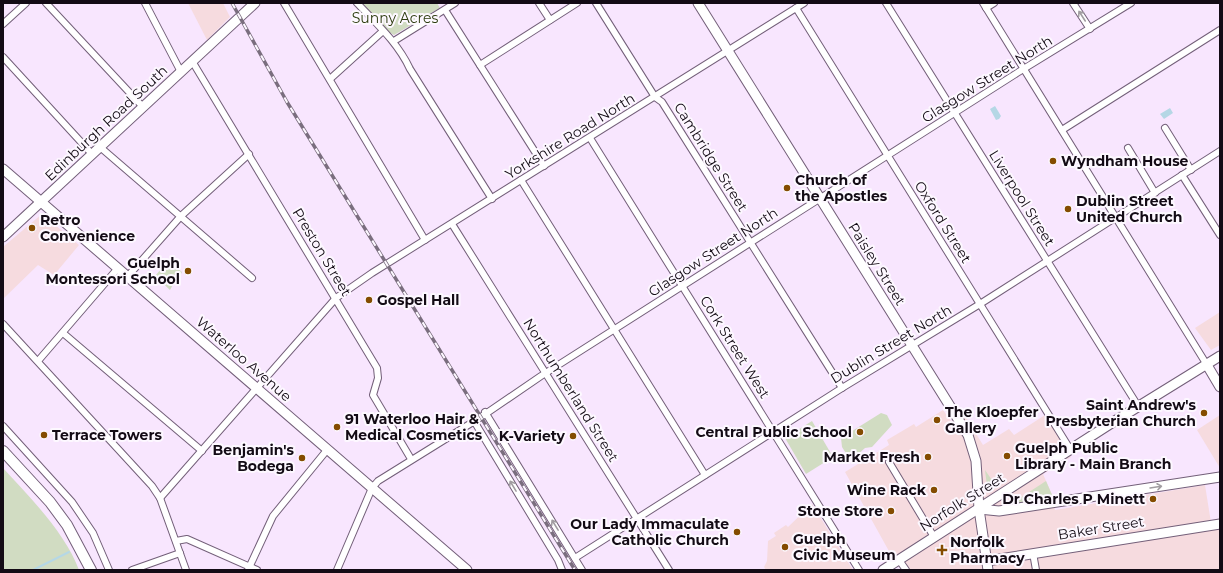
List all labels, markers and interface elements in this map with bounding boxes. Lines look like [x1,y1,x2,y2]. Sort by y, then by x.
park label: Sunny Acres [352,9,438,27]
one-way arrow [1077,10,1085,22]
street label: Glasgow Street North [918,31,1056,127]
street label: Edinburgh Road South [41,61,171,185]
street label: Yorkshire Road North [502,89,638,183]
street label: Cambridge Street [670,99,752,215]
street label: Liverpool Street [985,147,1059,250]
place label: Wyndham House [1061,152,1189,170]
marker: Wyndham House [1048,156,1058,166]
place label: Church of the Apostles [795,171,888,205]
street label: Oxford Street [911,178,976,267]
marker: Church of the Apostles [782,183,792,193]
place label: Dublin Street United Church [1076,192,1183,226]
street label: Glasgow Street North [645,203,781,301]
street label: Preston Street [289,204,356,300]
marker: Dublin Street United Church [1063,204,1073,214]
place label: Retro Convenience [40,211,135,245]
street label: Paisley Street [844,219,910,309]
marker: Retro Convenience [27,223,37,233]
place label: Guelph Montessori School [45,254,180,288]
marker: Guelph Montessori School [183,266,193,276]
place label: Gospel Hall [377,291,459,309]
street label: Cork Street West [696,292,774,402]
marker: Gospel Hall [364,295,374,305]
street label: Dublin Street North [827,301,955,387]
street label: Waterloo Avenue [193,313,295,405]
street label: Northumberland Street [519,315,623,465]
place label: Saint Andrew's Presbyterian Church [1045,396,1197,430]
place label: The Kloepfer Gallery [945,403,1039,437]
marker: Saint Andrew's Presbyterian Church [1199,408,1209,418]
place label: 91 Waterloo Hair & Medical Cosmetics [345,410,483,444]
marker: The Kloepfer Gallery [932,415,942,425]
marker: 91 Waterloo Hair & Medical Cosmetics [332,422,342,432]
place label: Central Public School [696,423,852,441]
place label: Terrace Towers [52,426,162,444]
place label: K-Variety [499,427,566,445]
marker: Central Public School [855,427,865,437]
marker: Terrace Towers [39,430,49,440]
marker: K-Variety [568,431,578,441]
place label: Guelph Public Library - Main Branch [1015,439,1172,473]
place label: Benjamin's Bodega [213,441,295,475]
place label: Market Fresh [824,448,920,466]
marker: Guelph Public Library - Main Branch [1002,451,1012,461]
marker: Market Fresh [923,452,933,462]
marker: Benjamin's Bodega [297,453,307,463]
street label: Norfolk Street [916,468,1008,535]
one-way arrow [509,480,517,492]
place label: Wine Rack [847,481,927,499]
one-way arrow [1149,483,1162,491]
marker: Wine Rack [929,485,939,495]
place label: Dr Charles P Minett [1002,490,1145,508]
marker: Dr Charles P Minett [1148,494,1158,504]
place label: Stone Store [798,502,883,520]
marker: Stone Store [886,506,896,516]
street label: Baker Street [1057,512,1146,544]
place label: Our Lady Immaculate Catholic Church [570,515,729,549]
one-way arrow [550,519,558,531]
marker: Our Lady Immaculate Catholic Church [732,527,742,537]
place label: Guelph Civic Museum [793,530,896,564]
place label: Norfolk Pharmacy [950,533,1025,567]
marker: Guelph Civic Museum [780,542,790,552]
marker: Norfolk Pharmacy [937,545,947,555]

